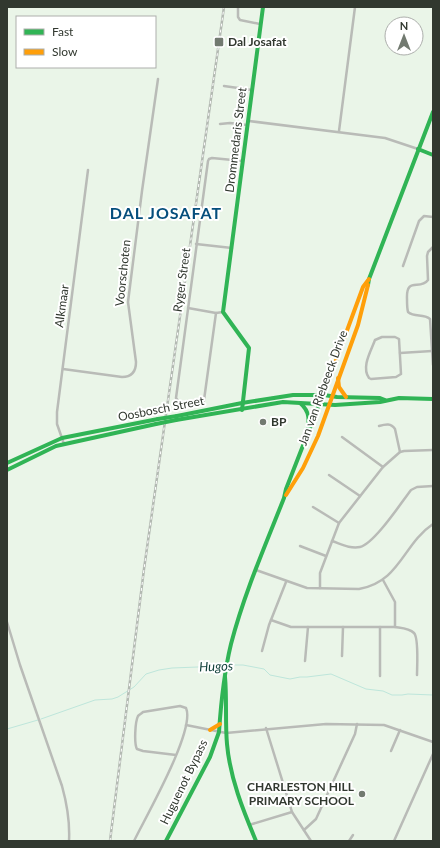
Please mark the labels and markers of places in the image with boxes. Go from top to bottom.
place label: Dal Josafat [228,34,287,49]
marker: Dal Josafat [213,36,225,48]
place label: BP [271,414,287,429]
marker: BP [258,417,268,427]
place label: CHARLESTON HILL PRIMARY SCHOOL [247,779,355,808]
marker: CHARLESTON HILL PRIMARY SCHOOL [357,789,367,799]

